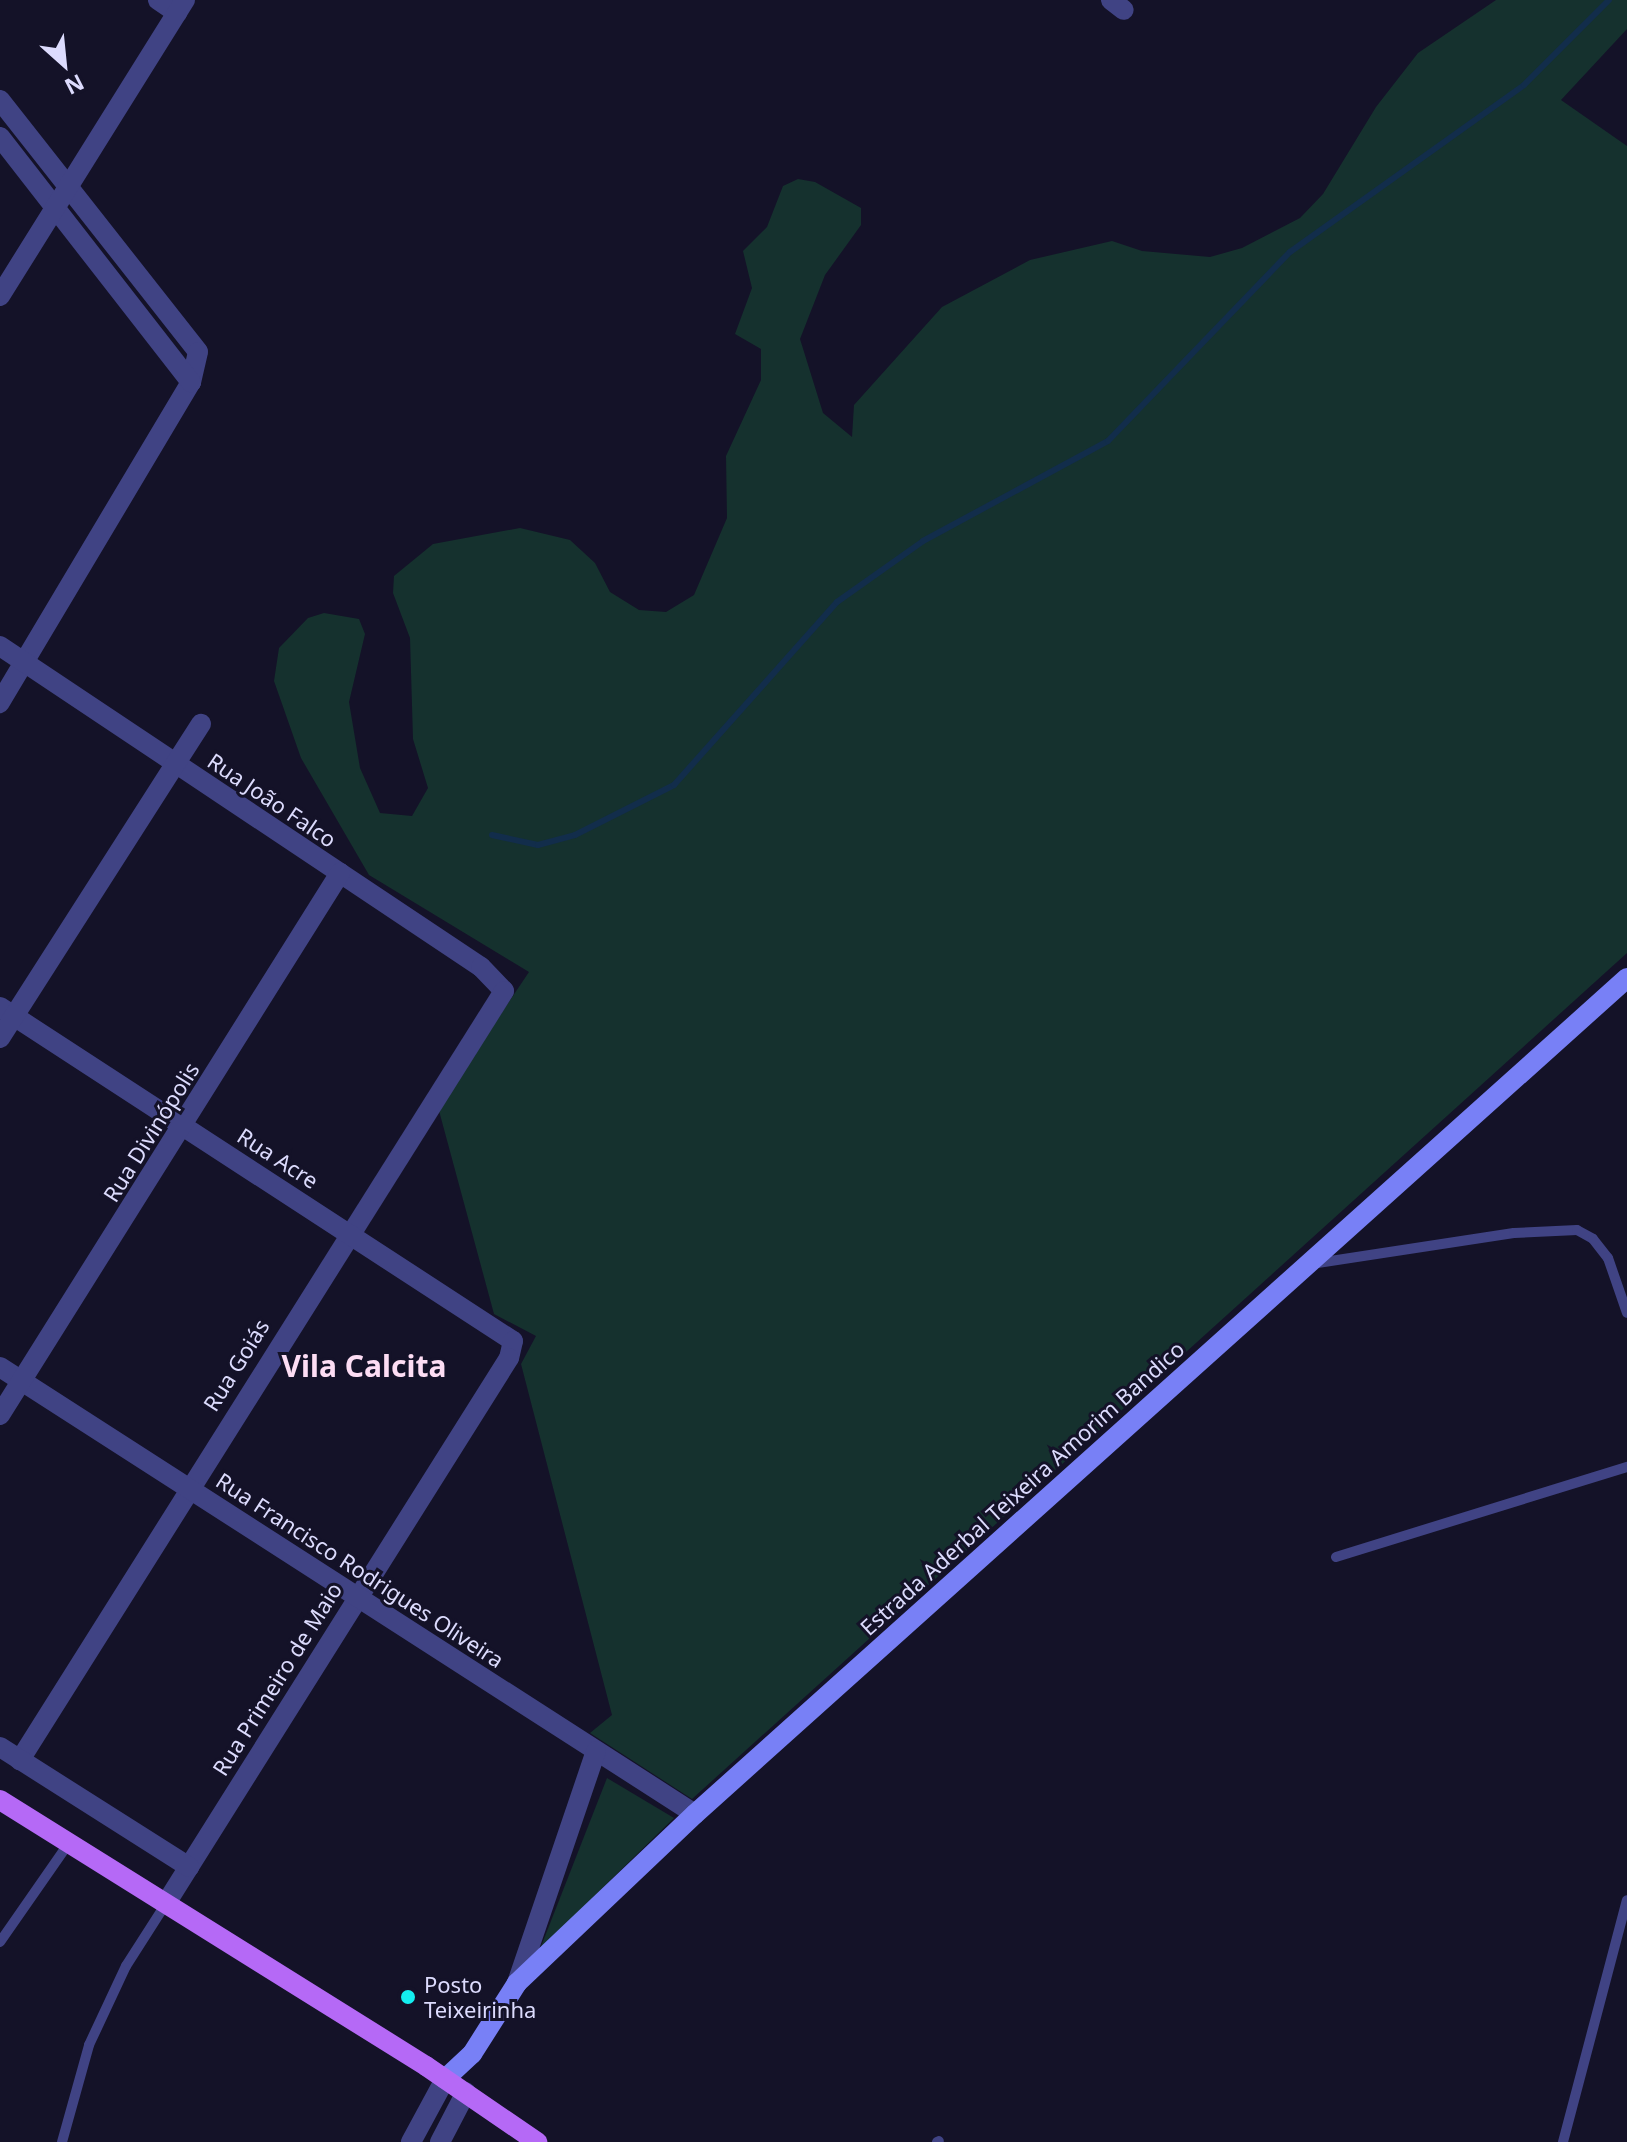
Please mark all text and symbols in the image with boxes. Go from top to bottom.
north arrow [24,24,104,104]
text: N [60,68,90,103]
street label: Rua João Falco [203,747,341,853]
street label: Rua Divinópolis [98,1057,204,1207]
street label: Rua Acre [233,1122,323,1194]
street label: Rua Goiás [197,1314,275,1416]
street label: Estrada Aderbal Teixeira Amorim Bandico [855,1335,1189,1641]
district label: Vila Calcita [282,1348,446,1384]
street label: Rua Francisco Rodrigues Oliveira [211,1467,509,1673]
street label: Rua Primeiro de Maio [207,1578,347,1780]
place label: Posto Teixeirinha [424,1971,536,2022]
marker: Posto Teixeirinha [399,1988,417,2006]

